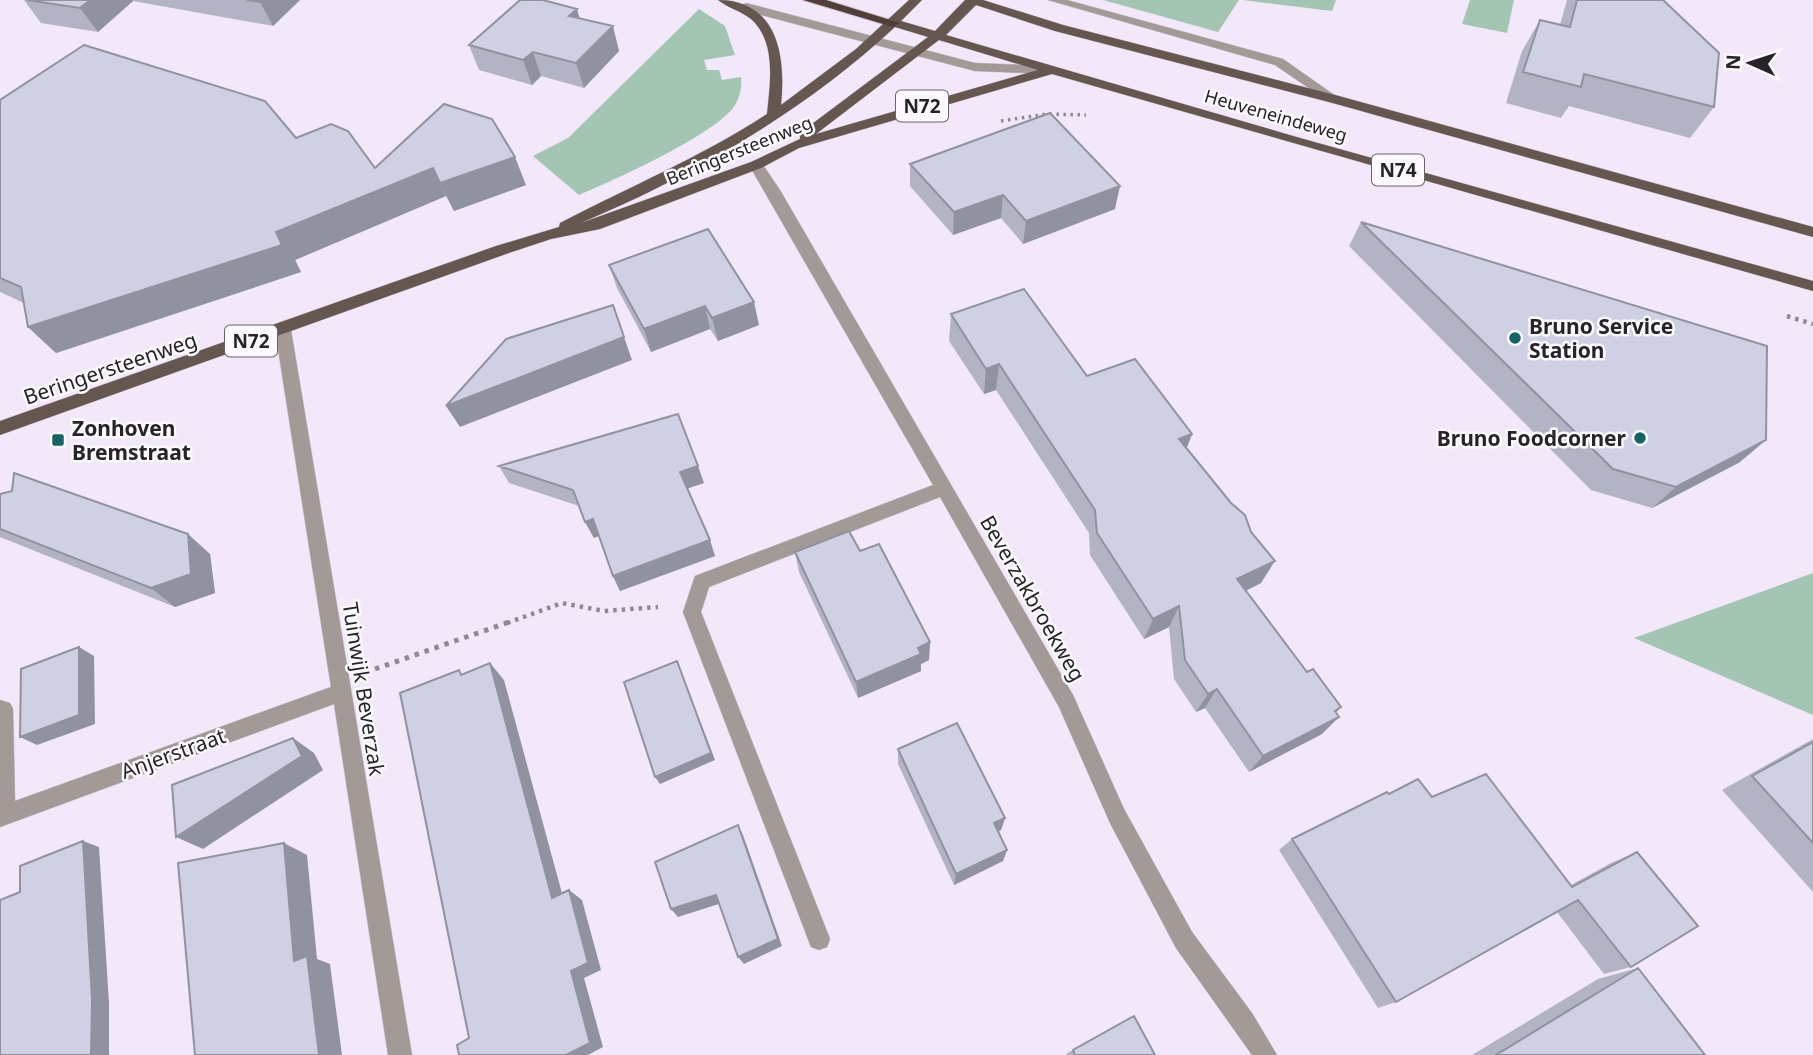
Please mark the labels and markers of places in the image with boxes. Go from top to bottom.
place label: Bruno Service Station [1529,312,1673,364]
marker: Bruno Service Station [1507,330,1523,346]
place label: Zonhoven Bremstraat [72,414,191,466]
place label: Bruno Foodcorner [1437,424,1627,452]
marker: Bruno Foodcorner [1632,430,1648,446]
marker: Zonhoven Bremstraat [50,432,66,448]

